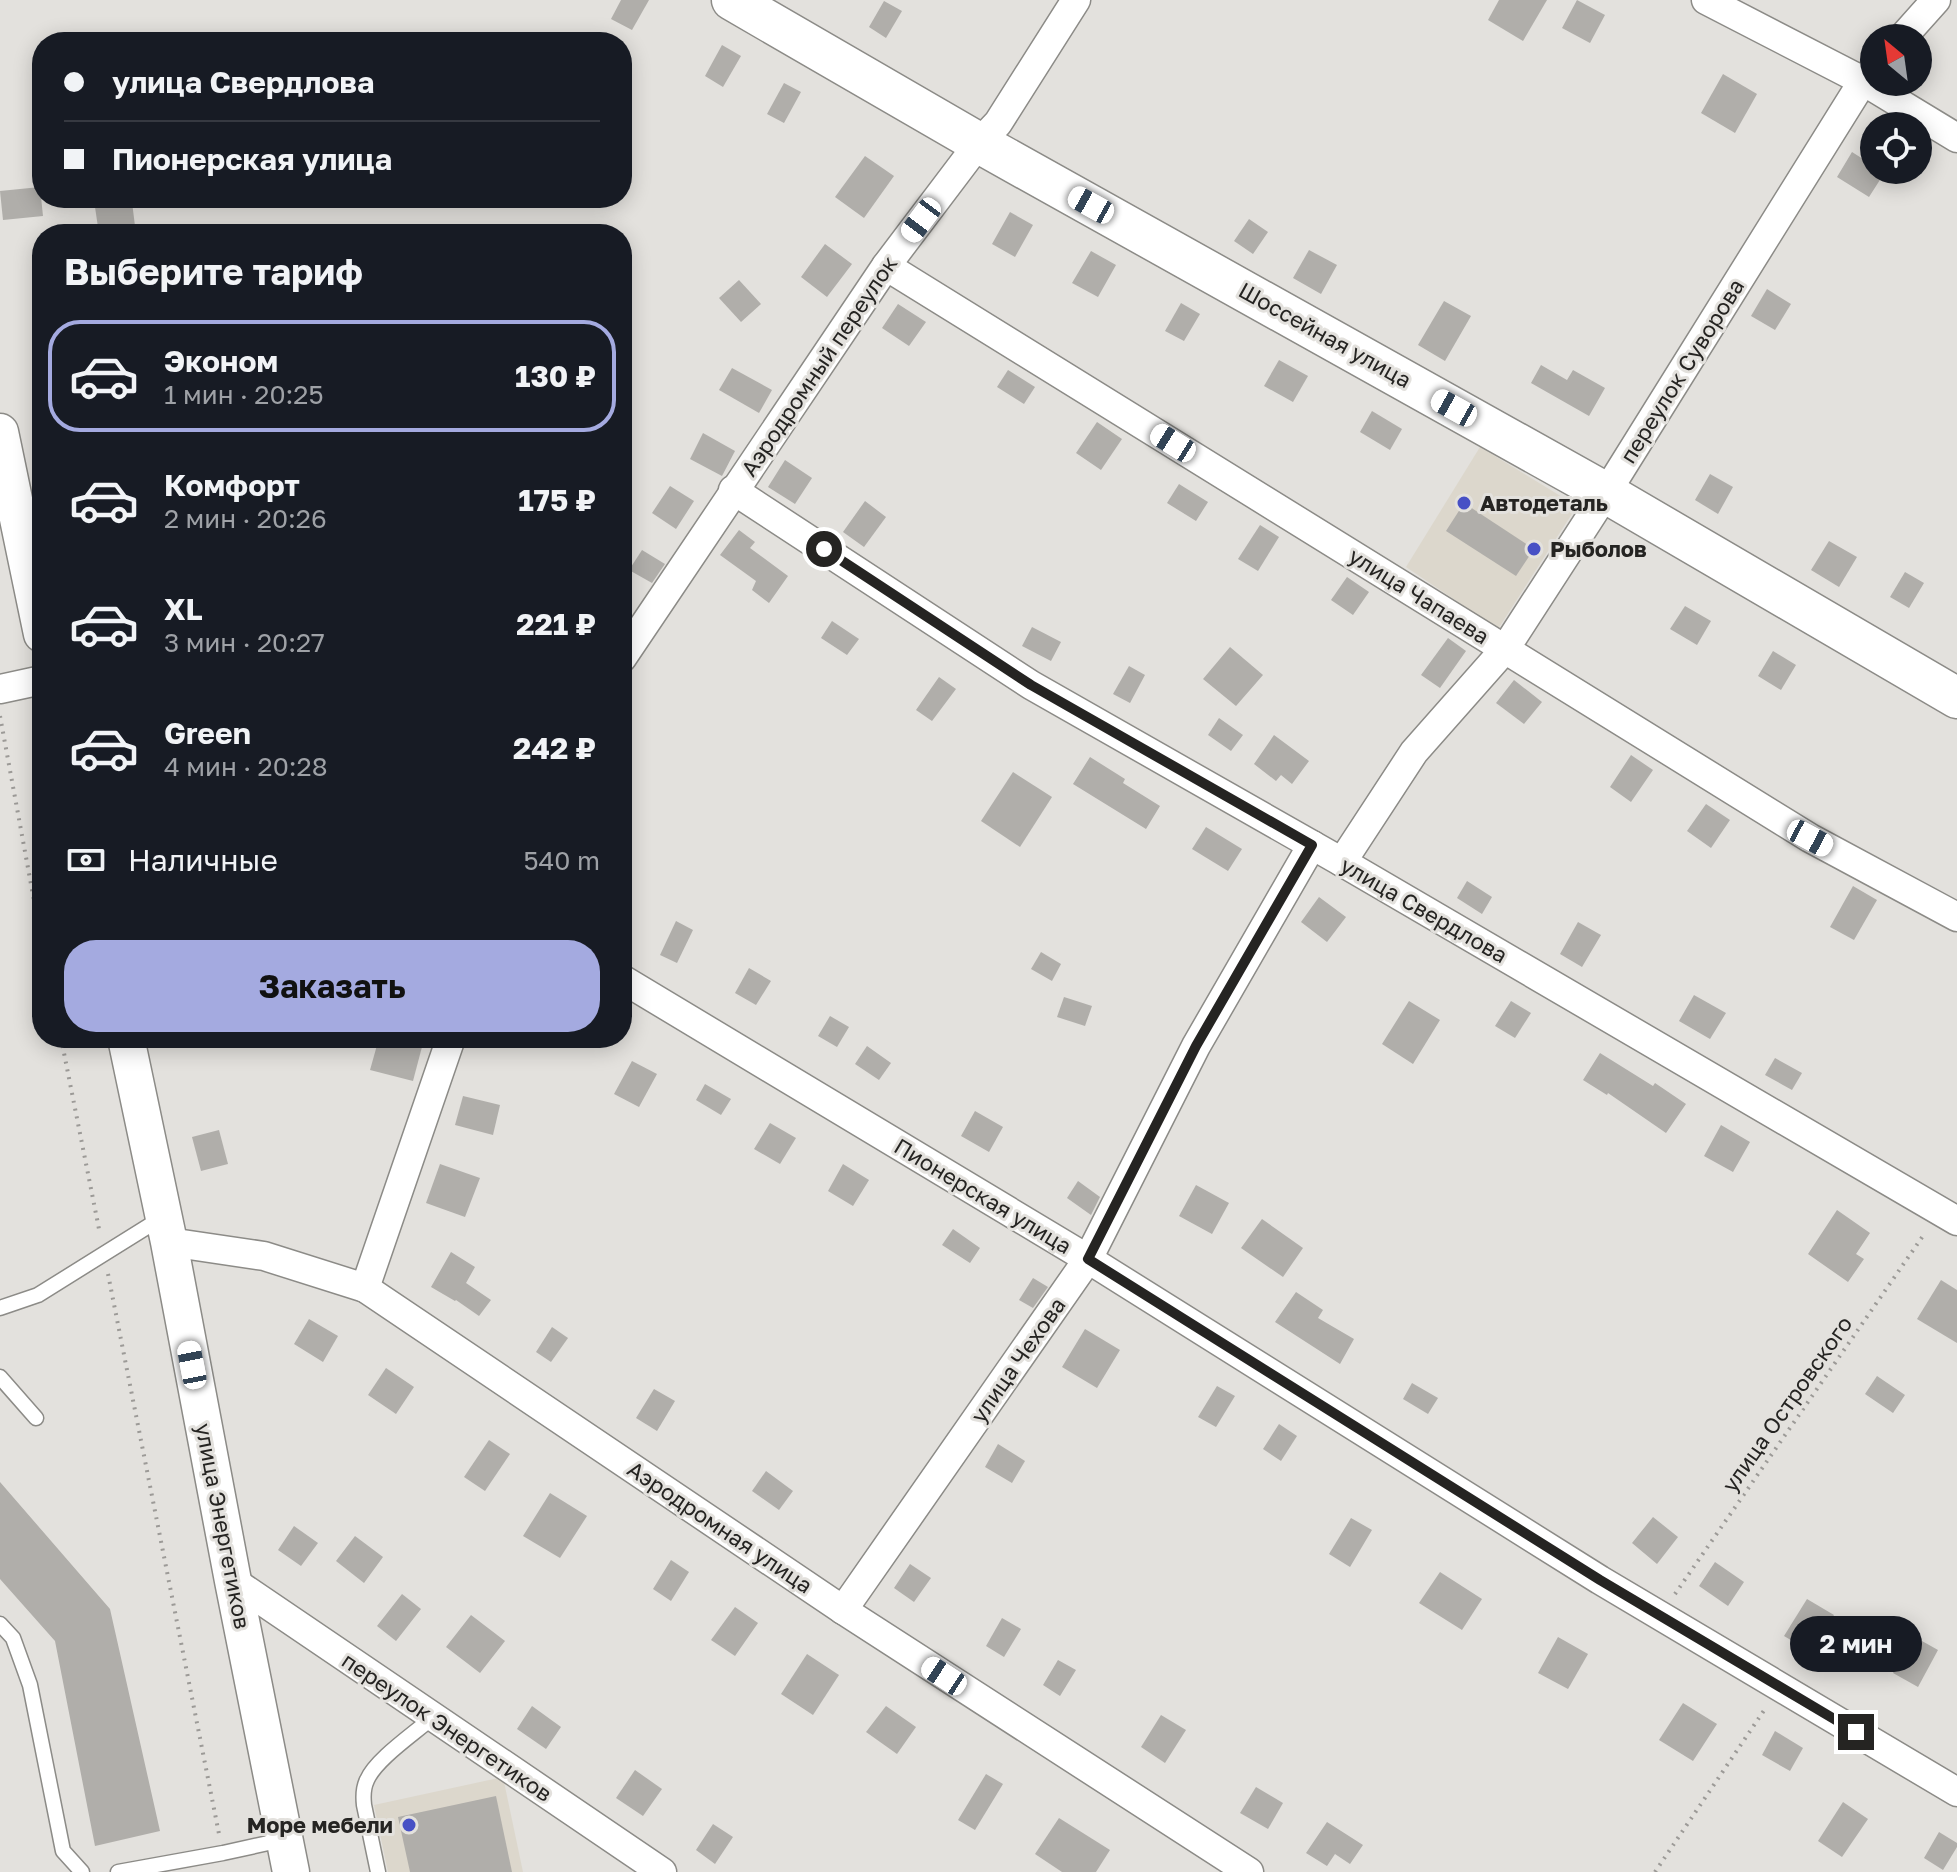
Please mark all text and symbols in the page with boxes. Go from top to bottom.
north arrow [1860,24,1932,96]
map controls [1860,24,1932,184]
text: улица Свердлова [112,64,374,100]
button: locate [1860,112,1932,184]
text: Пионерская улица [112,141,392,177]
car [1064,183,1118,227]
car [897,194,945,246]
text: Выберите тариф [64,250,363,293]
street label: Аэродромный переулок [735,250,903,481]
street label: переулок Суворова [1614,274,1749,468]
street label: Шоссейная улица [1234,276,1416,393]
icon: car [68,340,140,412]
text: Эконом [164,343,278,379]
text: 130 ₽ [515,358,596,394]
text: 1 мин · 20:25 [164,379,324,410]
car [1427,386,1481,430]
car [1146,420,1200,466]
icon: car [68,464,140,536]
text: Комфорт [164,467,300,503]
text: 175 ₽ [518,482,596,518]
place label: Автодеталь [1480,489,1608,516]
marker: Автодеталь [1455,494,1473,512]
text: 2 мин · 20:26 [164,503,327,534]
route start [806,531,842,567]
place label: Рыболов [1550,535,1647,562]
marker: Рыболов [1525,540,1543,558]
street label: улица Чапаева [1344,542,1494,650]
icon: car [68,588,140,660]
text: XL [164,591,203,627]
text: 221 ₽ [516,606,596,642]
text: 3 мин · 20:27 [164,627,325,658]
icon: car [68,712,140,784]
text: Green [164,715,251,751]
text: 242 ₽ [513,730,596,766]
text: 4 мин · 20:28 [164,751,328,782]
car [1783,816,1837,860]
icon: cash [64,838,108,882]
text: Наличные [128,842,278,878]
text: 540 m [523,845,600,876]
street label: улица Свердлова [1336,851,1512,968]
button: Заказать [64,940,600,1032]
street label: Пионерская улица [890,1132,1077,1259]
street label: улица Чехова [964,1292,1071,1428]
street label: улица Островского [1716,1311,1857,1497]
car [176,1339,208,1391]
street label: улица Энергетиков [190,1421,257,1631]
street label: Аэродромная улица [623,1455,818,1599]
callout: 2 мин [1790,1616,1922,1672]
text: 2 мин [1820,1628,1892,1659]
street label: переулок Энергетиков [337,1646,557,1807]
car [917,1653,971,1699]
route end [1838,1714,1874,1750]
place label: Море мебели [247,1811,393,1838]
marker: Море мебели [400,1816,418,1834]

